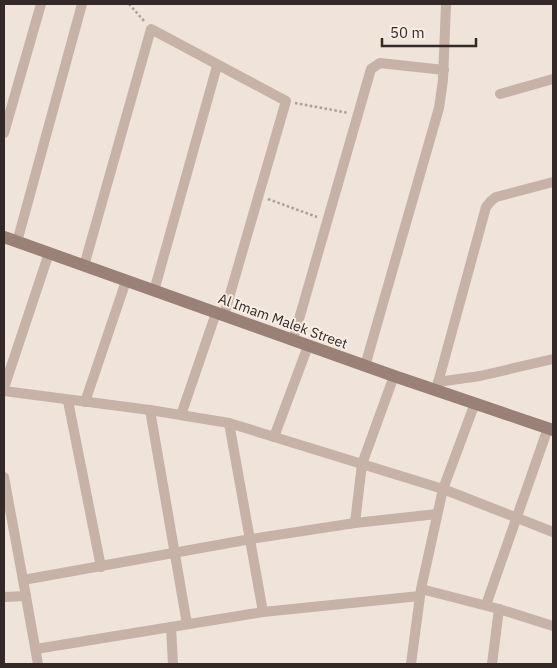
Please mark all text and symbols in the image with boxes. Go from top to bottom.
scale bar [382,15,476,47]
text: 50 m [390,23,425,42]
street label: Al Imam Malek Street [216,289,350,353]

